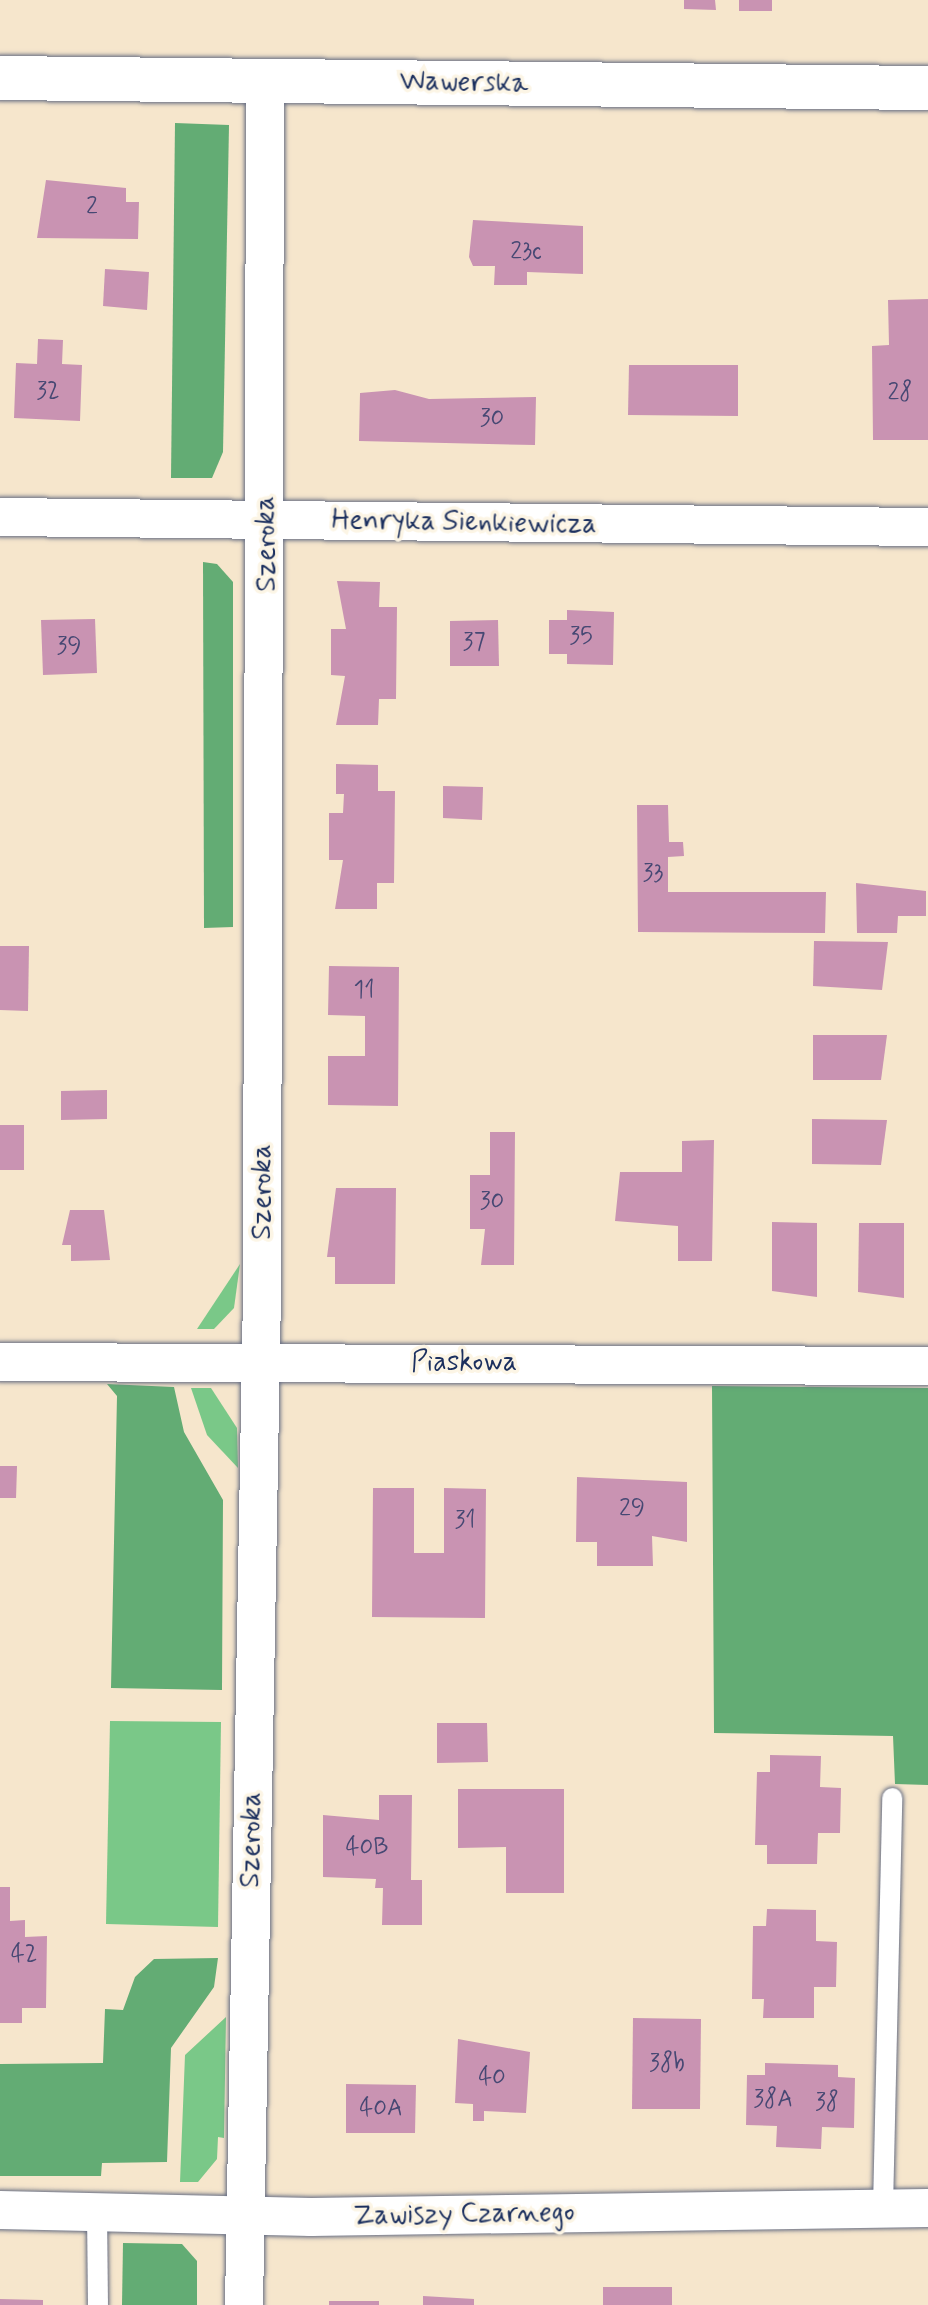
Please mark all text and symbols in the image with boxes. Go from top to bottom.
street label: Wawerska [399,65,529,101]
house number: 2 [86,193,98,221]
house number: 23c [510,238,542,266]
house number: 32 [36,378,60,406]
house number: 28 [888,379,912,407]
house number: 30 [480,405,504,433]
street label: Szeroka [249,496,285,592]
street label: Henryka Sienkiewicza [331,504,597,542]
house number: 35 [569,623,593,651]
house number: 37 [463,629,485,657]
house number: 39 [56,633,82,661]
house number: 33 [643,860,663,888]
house number: 11 [353,977,375,1005]
street label: Szeroka [246,1144,280,1240]
house number: 30 [480,1188,504,1216]
street label: Piaskowa [411,1346,517,1380]
house number: 29 [619,1495,645,1523]
house number: 31 [454,1507,476,1535]
street label: Szeroka [234,1792,270,1888]
house number: 40B [346,1834,388,1862]
house number: 42 [11,1941,37,1969]
house number: 38b [649,2050,685,2078]
house number: 40 [478,2064,506,2092]
house number: 38A [753,2086,793,2114]
house number: 38 [815,2089,839,2117]
house number: 40A [359,2095,403,2123]
street label: Zawiszy Czarnego [354,2196,574,2234]

